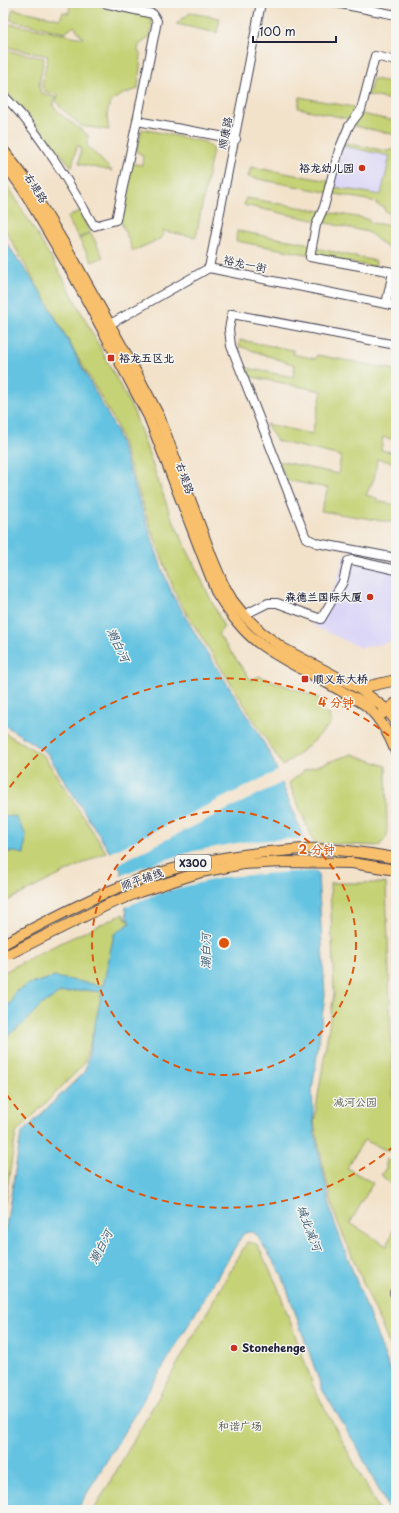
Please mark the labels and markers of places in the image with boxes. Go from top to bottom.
place label: 裕龙幼儿园 [299,159,354,176]
marker: 裕龙幼儿园 [357,163,367,173]
place label: 裕龙五区北 [119,349,174,366]
marker: 裕龙五区北 [106,353,116,363]
place label: 森德兰国际大厦 [285,588,362,605]
marker: 森德兰国际大厦 [365,592,375,602]
place label: 顺义东大桥 [313,670,368,687]
marker: 顺义东大桥 [300,674,310,684]
centre of rings [217,936,231,950]
place label: Stonehenge [242,1339,306,1356]
marker: Stonehenge [229,1343,239,1353]

